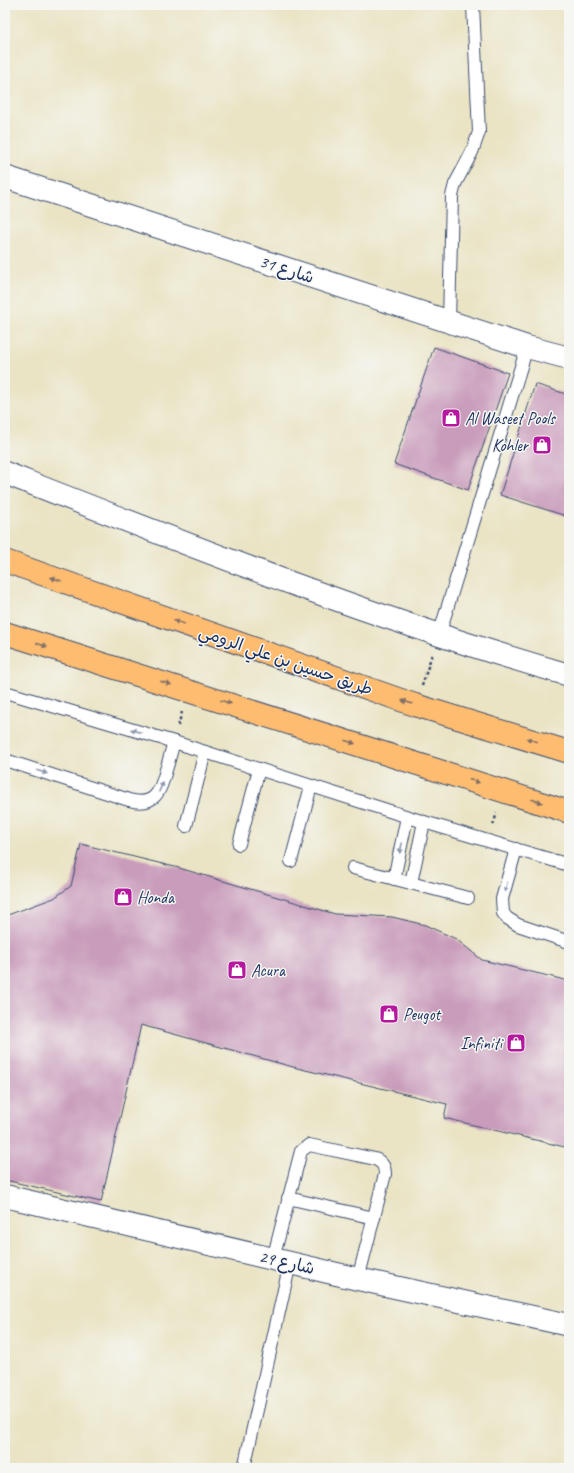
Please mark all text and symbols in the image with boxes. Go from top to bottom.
street label: شارع 31 [257,251,317,289]
shop icon: Al Waseet Pools [440,407,462,429]
place label: Al Waseet Pools [465,408,556,429]
shop icon: Kohler [531,434,553,456]
place label: Kohler [492,435,530,456]
one-way arrow [50,575,62,581]
one-way arrow [173,619,185,625]
street label: طريق حسين بن علي الرومي [195,621,375,704]
one-way arrow [37,642,49,648]
one-way arrow [161,681,173,687]
one-way arrow [220,699,232,705]
one-way arrow [401,699,413,705]
one-way arrow [130,728,142,734]
one-way arrow [525,737,537,743]
one-way arrow [344,739,356,745]
one-way arrow [36,769,48,775]
one-way arrow [468,778,480,784]
one-way arrow [157,781,164,793]
one-way arrow [531,799,543,805]
one-way arrow [397,842,403,854]
one-way arrow [502,880,508,893]
shop icon: Honda [112,886,134,908]
place label: Honda [137,887,175,908]
shop icon: Acura [226,959,248,981]
place label: Acura [251,960,286,981]
shop icon: Peugot [378,1003,400,1025]
place label: Peugot [403,1004,442,1025]
shop icon: Infiniti [505,1032,527,1054]
place label: Infiniti [460,1033,504,1054]
street label: شارع 29 [257,1246,317,1280]

